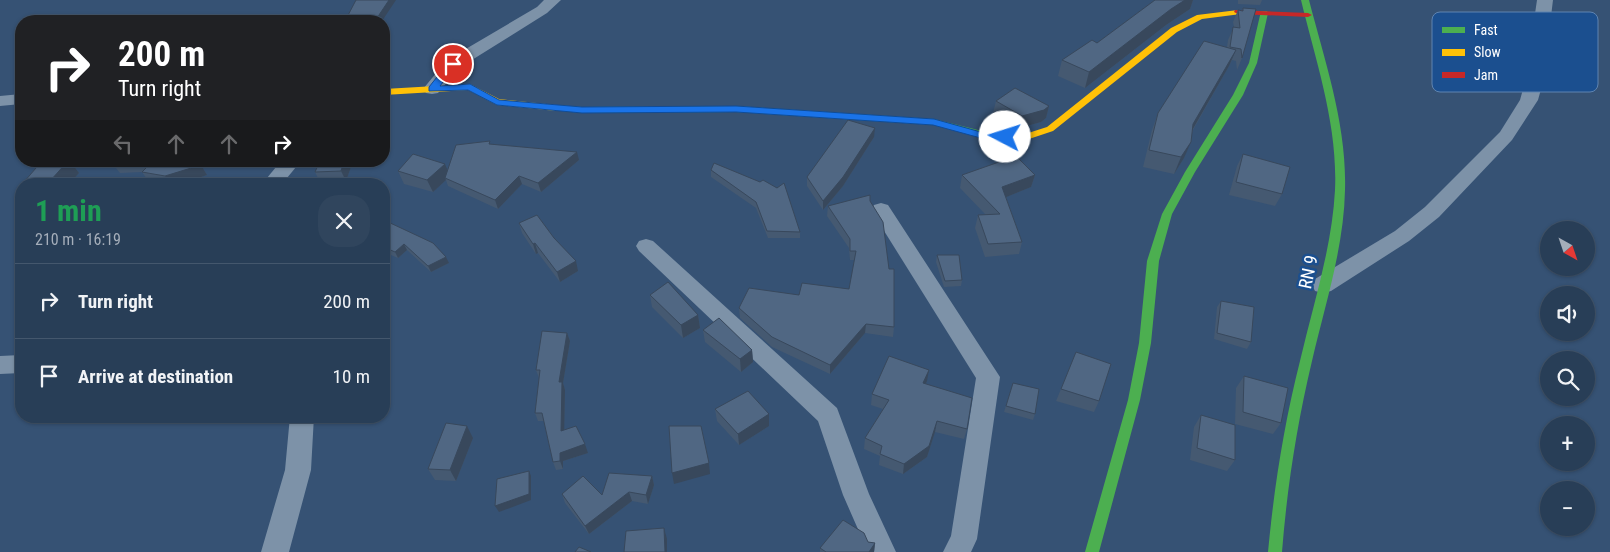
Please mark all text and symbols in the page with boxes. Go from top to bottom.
legend [1432,12,1598,92]
text: Fast [1474,22,1498,38]
text: 200 m [118,34,205,75]
icon: right [35,35,100,100]
pin [432,43,474,85]
text: Slow [1474,44,1501,60]
icon: arrive [439,50,467,78]
text: Jam [1474,67,1498,83]
text: Turn right [118,76,201,101]
position arrow [978,110,1030,162]
icon: left [109,130,137,158]
icon: ahead [162,130,190,158]
icon: ahead [215,130,243,158]
icon: right [268,130,296,158]
text: 1 min [35,193,102,228]
button: close [318,195,370,247]
north arrow [1540,221,1595,276]
map controls [1540,221,1595,536]
text: 210 m · 16:19 [35,230,121,249]
street label: RN 9 [1294,253,1322,291]
button: sound [1540,286,1595,341]
icon: right [35,287,63,315]
text: Turn right [78,290,153,313]
text: 200 m [323,290,370,313]
button: search [1540,351,1595,406]
icon: arrive [35,362,63,390]
text: Arrive at destination [78,365,233,388]
text: 10 m [333,365,370,388]
button: + [1540,416,1595,471]
button: − [1540,481,1595,536]

